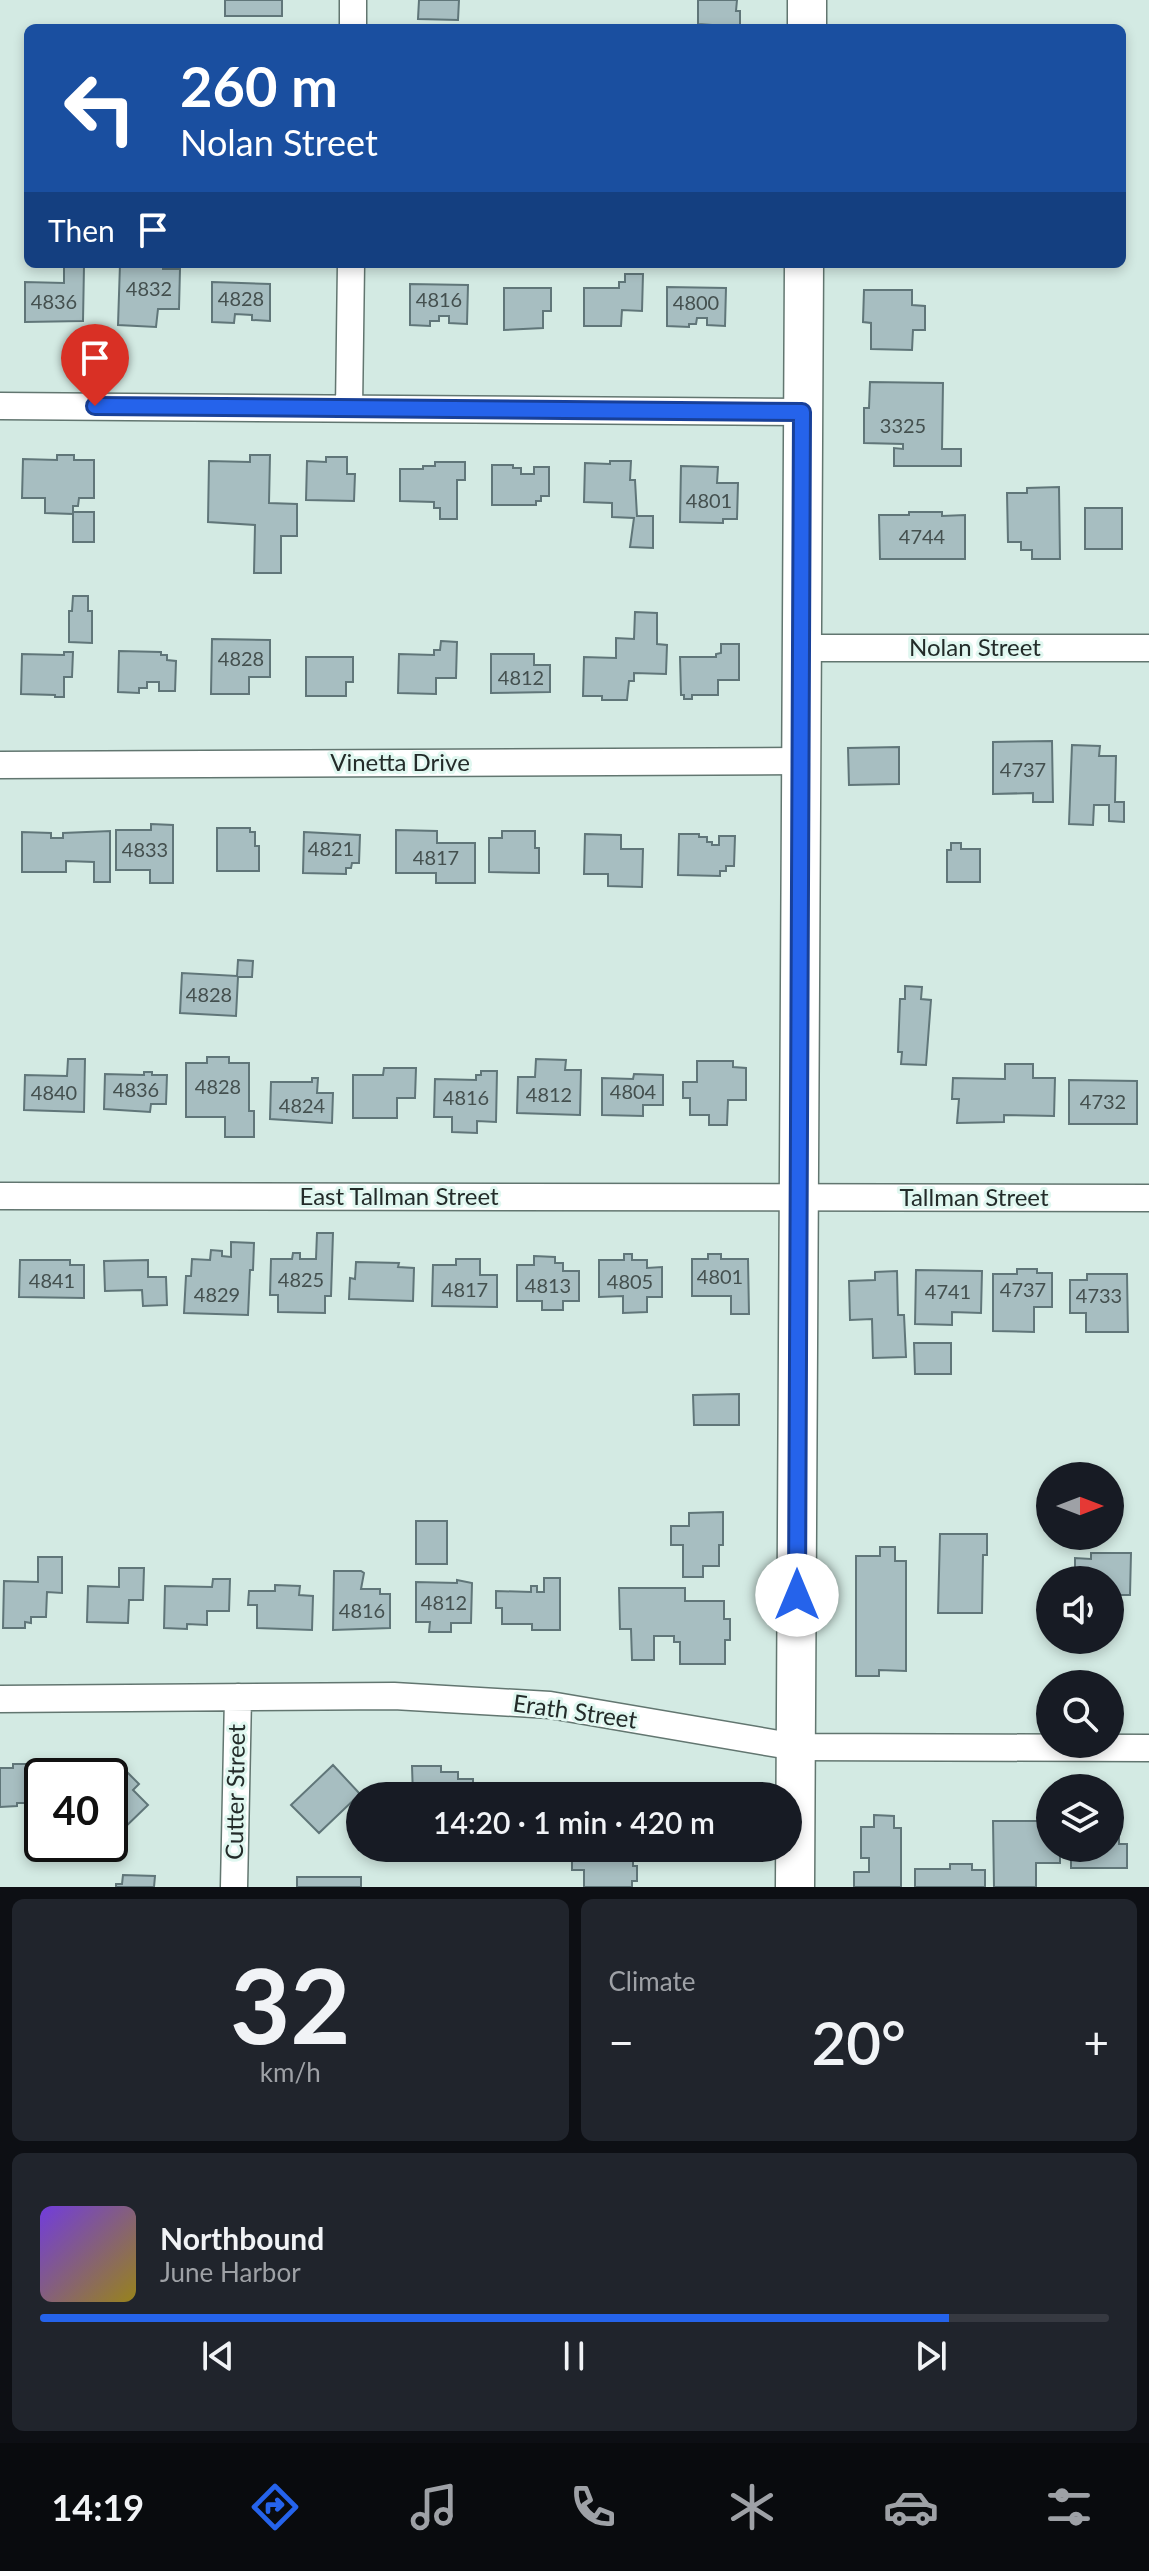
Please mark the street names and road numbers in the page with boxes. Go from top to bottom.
street label: Nolan Street [909,632,1041,661]
street label: Vinetta Drive [330,747,470,776]
street label: East Tallman Street [299,1181,499,1210]
street label: Tallman Street [899,1182,1049,1211]
street label: Erath Street [511,1687,640,1734]
street label: Cutter Street [219,1723,250,1860]

